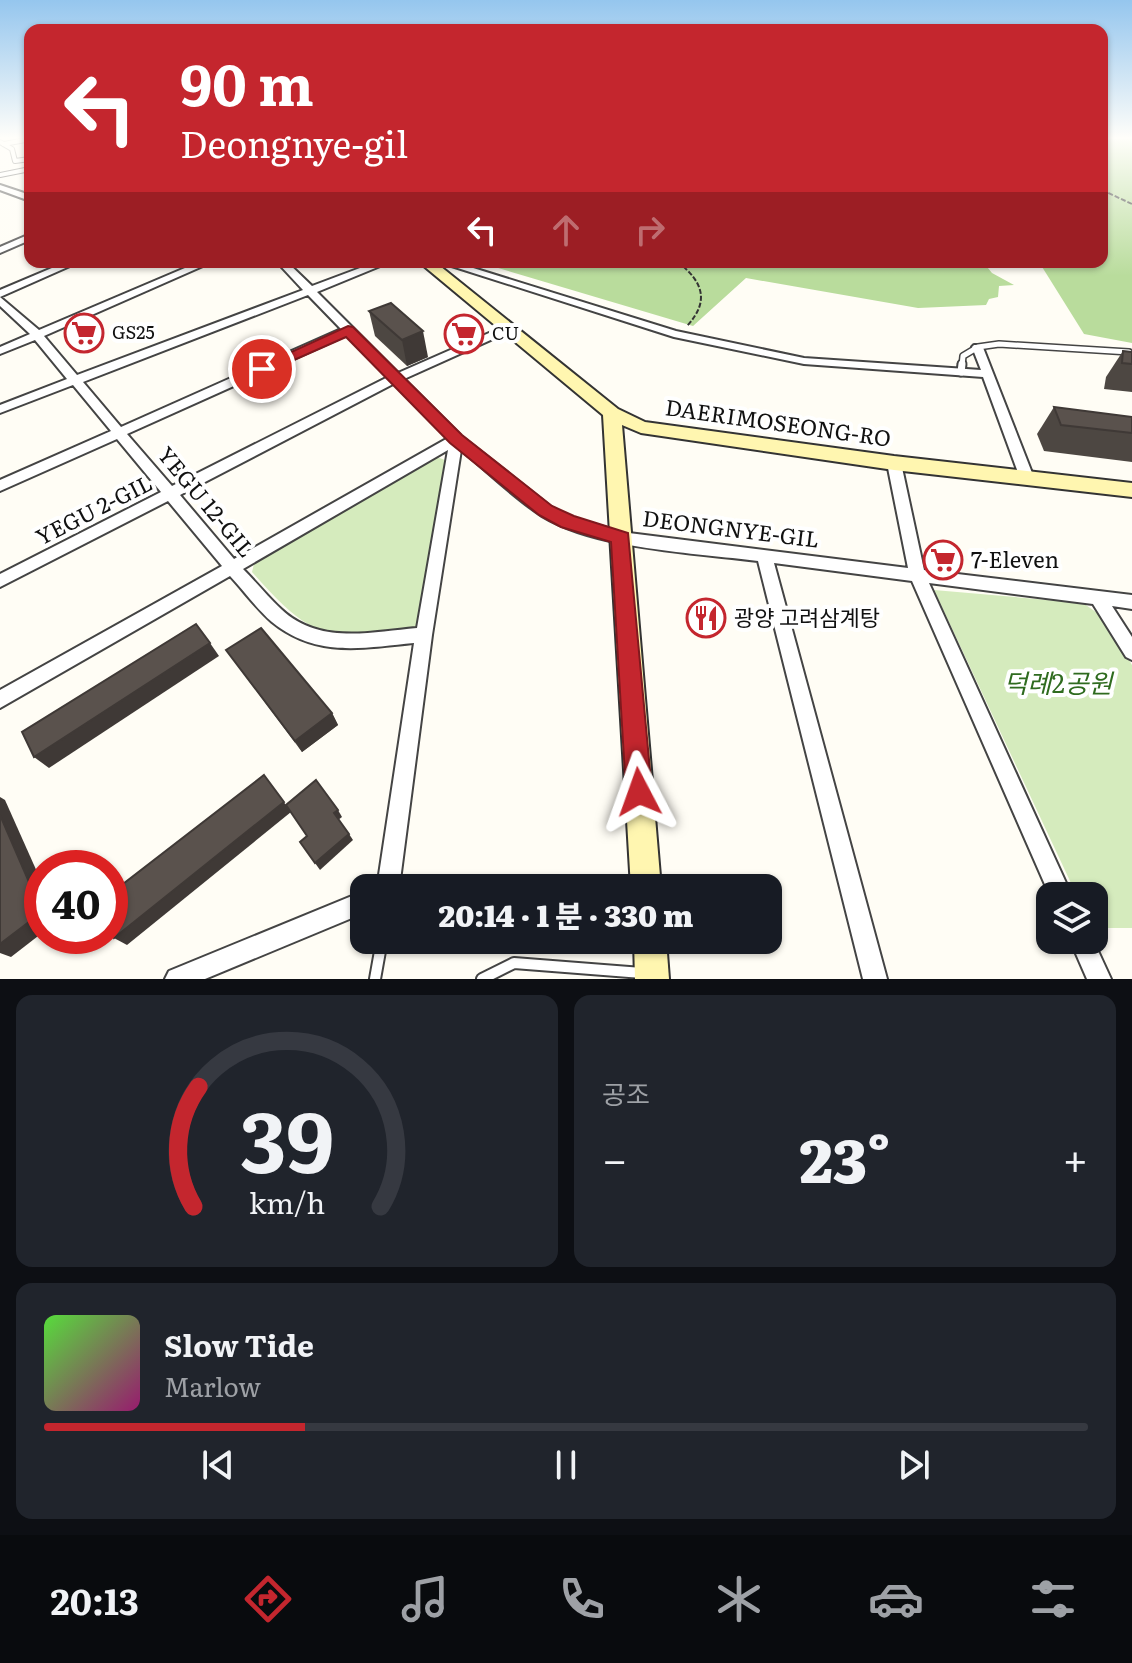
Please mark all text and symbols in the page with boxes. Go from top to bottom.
text: 90 m [180,40,314,123]
icon: left [48,56,152,160]
text: Deongnye-gil [180,116,408,169]
icon: left [460,208,504,252]
icon: ahead [544,208,588,252]
icon: right [628,208,672,252]
supermarket icon: GS25 [63,312,105,354]
supermarket icon: CU [443,313,485,355]
place label: GS25 [112,318,155,345]
place label: CU [492,319,519,346]
pin [228,335,296,403]
icon: arrive [240,347,284,391]
street label: DAERIMOSEONG-RO [663,389,893,454]
street label: YEGU 12-GIL [151,438,263,564]
street label: YEGU 2-GIL [29,465,157,552]
street label: DEONGNYE-GIL [641,500,821,555]
supermarket icon: 7-Eleven [922,539,964,581]
place label: 7-Eleven [971,542,1059,575]
restaurant icon: 광양 고려삼계탕 [685,597,727,639]
place label: 광양 고려삼계탕 [734,600,880,633]
park label: 덕례2공원 [1003,662,1115,701]
position arrow [597,750,681,834]
speed limit sign: 40 [24,850,128,954]
map controls [1036,882,1108,954]
button: layers [1036,882,1108,954]
text: 20:14 · 1 분 · 330 m [439,892,693,936]
text: 공조 [602,1073,650,1112]
text: 39 [240,1075,334,1199]
text: 23° [799,1112,891,1201]
text: − [602,1124,628,1190]
text: + [1062,1124,1088,1190]
text: km/h [249,1180,325,1223]
text: Slow Tide [164,1322,314,1366]
text: Marlow [164,1366,261,1405]
icon: previous [196,1443,240,1487]
icon: pause [544,1443,588,1487]
icon: next [892,1443,936,1487]
icon: directions [240,1571,296,1627]
icon: music [397,1571,453,1627]
icon: phone [554,1571,610,1627]
icon: climate [711,1571,767,1627]
icon: car [868,1571,924,1627]
icon: filters [1025,1571,1081,1627]
text: 20:13 [51,1573,139,1626]

